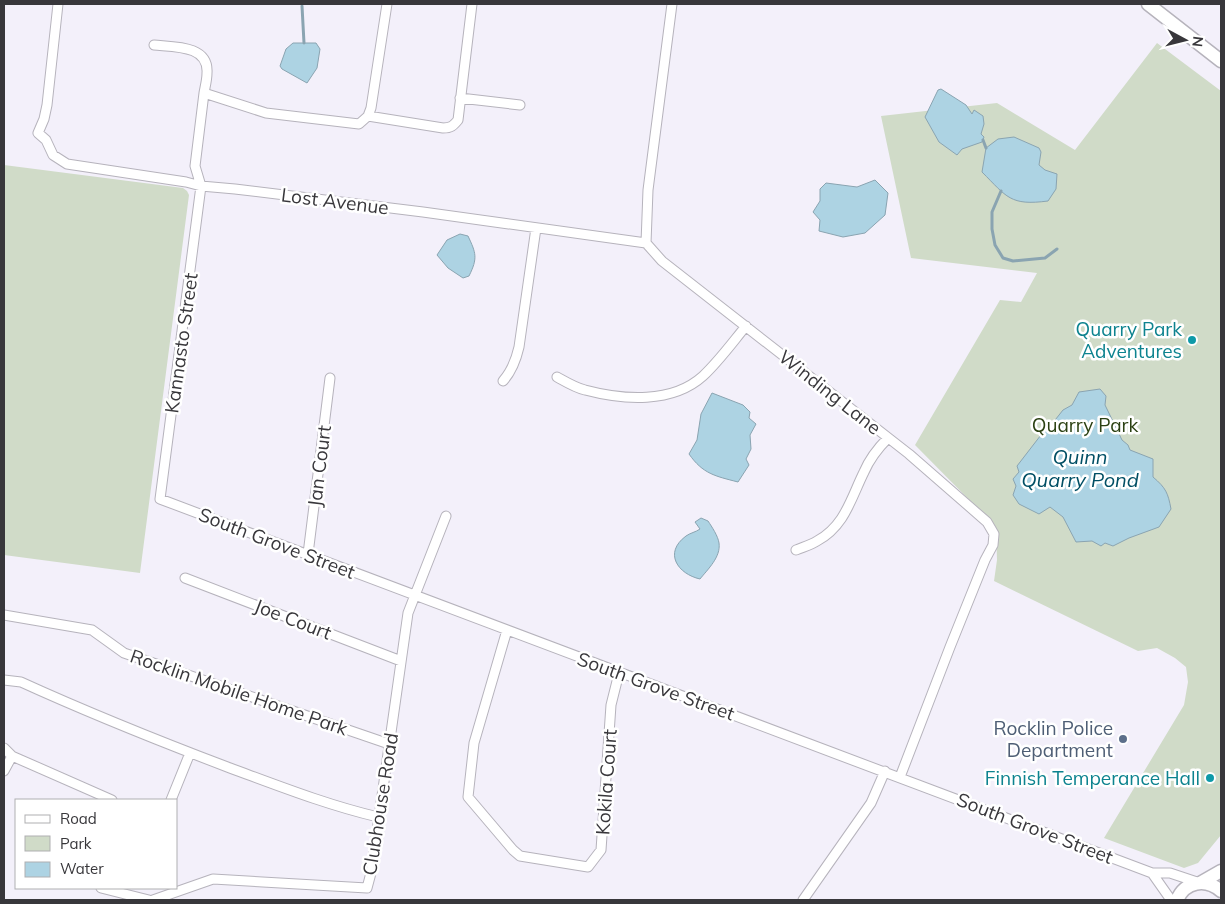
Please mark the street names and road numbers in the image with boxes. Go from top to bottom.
street label: Lost Avenue [280,182,390,220]
street label: Kannasto Street [159,271,203,415]
street label: Winding Lane [774,345,886,439]
street label: Jan Court [302,424,336,508]
street label: South Grove Street [195,502,359,584]
street label: Joe Court [251,593,335,645]
street label: Rocklin Mobile Home Park [127,643,351,741]
street label: South Grove Street [574,646,738,726]
street label: Kokila Court [590,728,622,836]
street label: Clubhouse Road [357,731,403,877]
street label: South Grove Street [953,787,1117,869]

